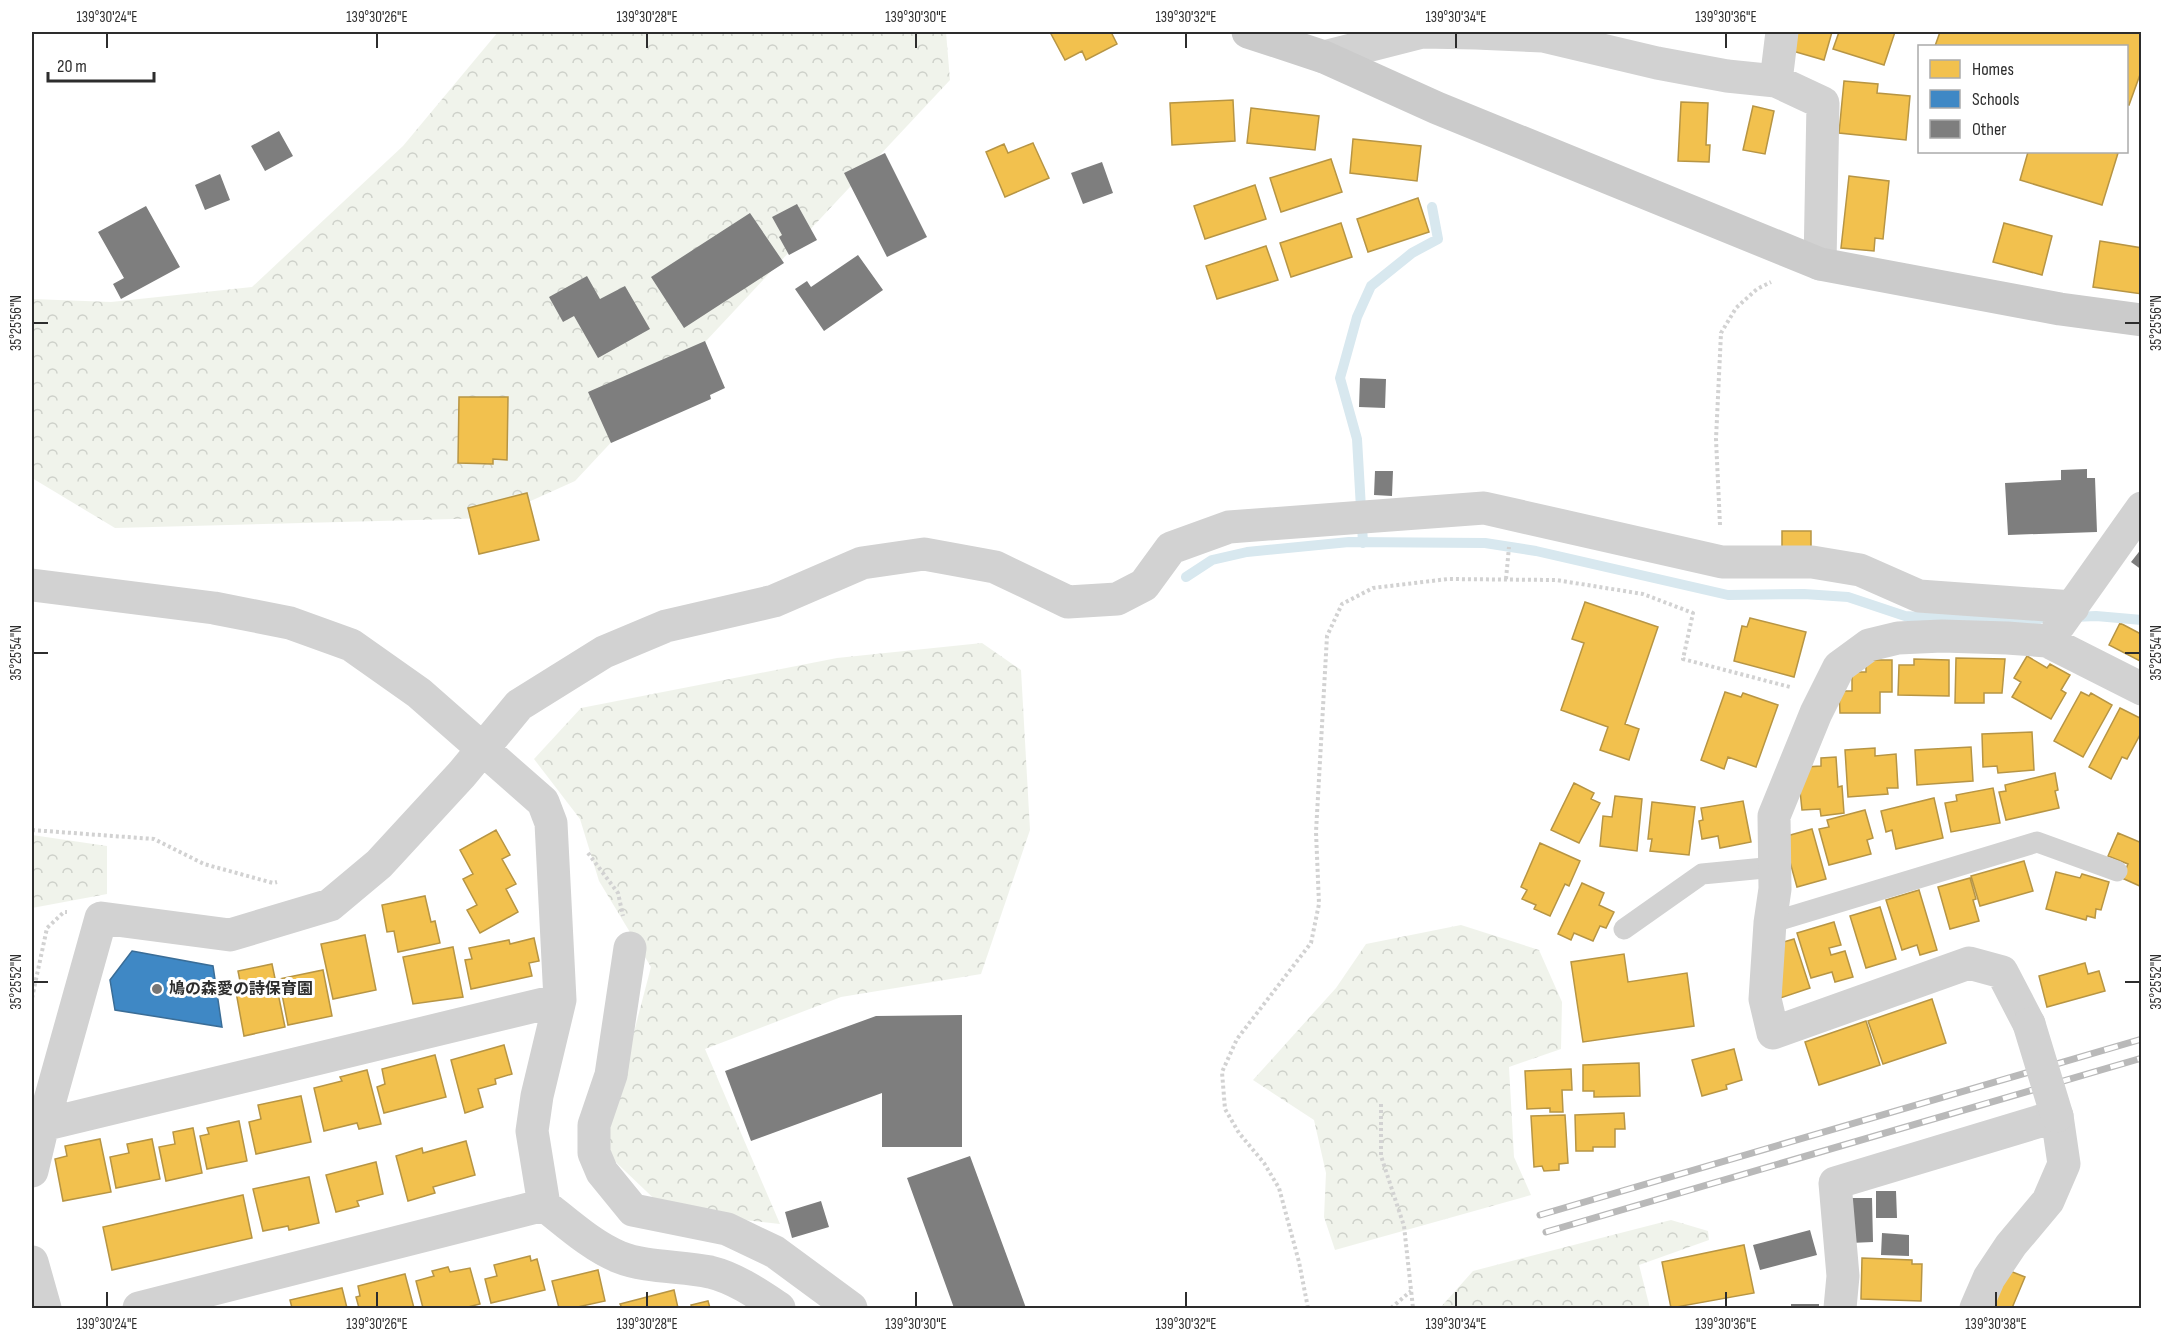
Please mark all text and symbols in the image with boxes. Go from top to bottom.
text: 139°30'24"E [77,8,137,27]
text: 139°30'26"E [346,8,408,27]
text: 139°30'28"E [616,8,678,27]
text: 139°30'30"E [885,8,947,27]
text: 139°30'32"E [1155,8,1217,27]
text: 139°30'34"E [1425,8,1487,27]
text: 139°30'36"E [1695,8,1757,27]
scale bar [48,45,154,83]
legend [1918,45,2128,153]
text: 20 m [57,56,87,77]
text: Homes [1972,59,2014,80]
text: Schools [1972,89,2019,110]
text: Other [1972,119,2006,140]
text: 35°25'56"N [7,295,26,351]
text: 35°25'56"N [2147,295,2166,351]
text: 35°25'54"N [7,625,26,681]
text: 35°25'54"N [2147,625,2166,681]
text: 35°25'52"N [7,954,26,1010]
text: 35°25'52"N [2147,954,2166,1010]
place label: 鳩の森愛の詩保育園 [169,980,313,999]
marker: 鳩の森愛の詩保育園 [150,982,164,996]
text: 139°30'24"E [77,1315,137,1334]
text: 139°30'26"E [346,1315,408,1334]
text: 139°30'28"E [616,1315,678,1334]
text: 139°30'30"E [885,1315,947,1334]
text: 139°30'32"E [1155,1315,1217,1334]
text: 139°30'34"E [1425,1315,1487,1334]
text: 139°30'36"E [1695,1315,1757,1334]
text: 139°30'38"E [1965,1315,2027,1334]

